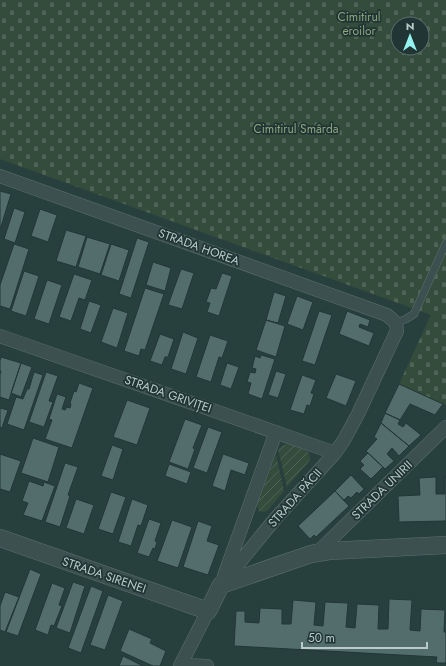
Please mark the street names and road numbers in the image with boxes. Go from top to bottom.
street label: STRADA HOREA [156,224,242,270]
street label: STRADA GRIVIȚEI [122,371,214,417]
street label: STRADA UNIRII [348,456,416,524]
street label: STRADA PĂCII [264,465,326,531]
street label: STRADA SIRENEI [60,552,148,598]

